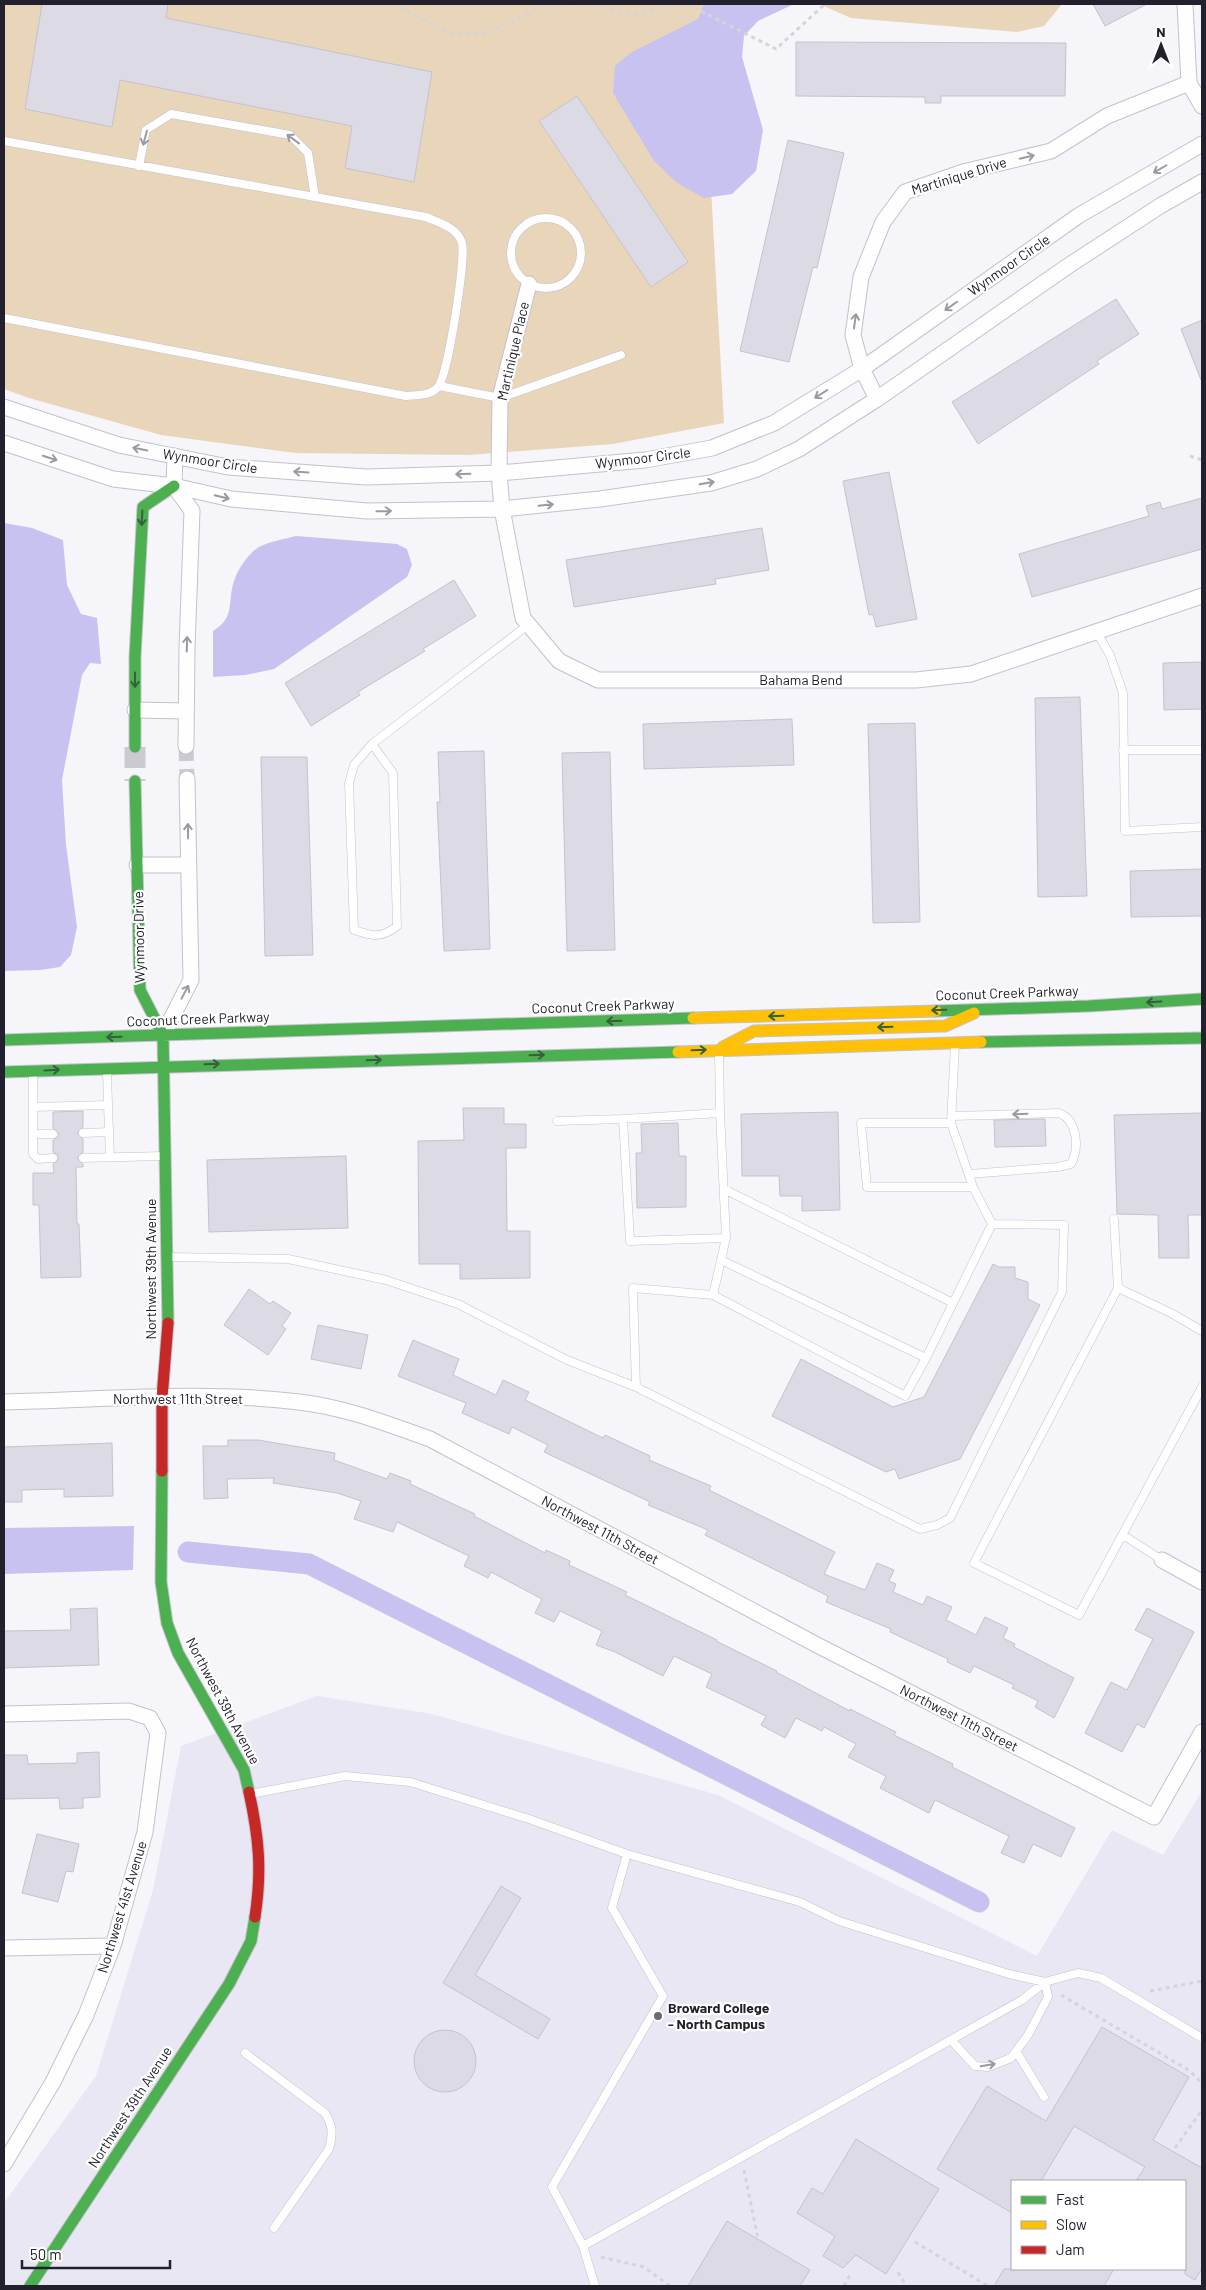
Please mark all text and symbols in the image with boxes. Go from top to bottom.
north arrow [1136,20,1186,70]
text: N [1156,23,1166,40]
one-way arrow [140,130,149,146]
one-way arrow [286,134,300,144]
one-way arrow [1018,152,1034,161]
street label: Martinique Drive [909,153,1009,198]
one-way arrow [1153,164,1168,174]
street label: Wynmoor Circle [965,230,1053,299]
street label: Martinique Place [493,300,532,402]
one-way arrow [944,301,958,311]
one-way arrow [851,314,861,330]
one-way arrow [814,390,828,400]
street label: Wynmoor Circle [594,443,692,472]
one-way arrow [132,444,148,453]
street label: Wynmoor Circle [161,445,259,476]
one-way arrow [42,454,57,463]
one-way arrow [293,467,309,477]
one-way arrow [455,469,471,478]
one-way arrow [699,478,715,488]
one-way arrow [213,493,229,502]
one-way arrow [538,500,554,509]
one-way arrow [375,506,391,516]
one-way arrow [138,509,147,525]
one-way arrow [182,637,192,653]
street label: Bahama Bend [759,671,843,688]
one-way arrow [130,672,140,688]
one-way arrow [183,823,193,839]
street label: Wynmoor Drive [129,891,148,983]
street label: Coconut Creek Parkway [935,981,1079,1003]
one-way arrow [180,984,190,999]
street label: Coconut Creek Parkway [531,994,675,1016]
one-way arrow [1146,998,1162,1007]
one-way arrow [931,1006,947,1015]
street label: Coconut Creek Parkway [126,1007,270,1029]
one-way arrow [769,1011,785,1020]
one-way arrow [606,1016,622,1025]
one-way arrow [878,1023,894,1032]
one-way arrow [106,1032,122,1041]
one-way arrow [691,1045,707,1055]
one-way arrow [528,1050,545,1060]
one-way arrow [366,1055,382,1064]
one-way arrow [204,1059,220,1069]
one-way arrow [44,1065,60,1075]
one-way arrow [1012,1109,1028,1119]
street label: Northwest 39th Avenue [142,1198,159,1340]
street label: Northwest 11th Street [113,1390,243,1407]
street label: Northwest 11th Street [539,1491,662,1568]
street label: Northwest 39th Avenue [183,1634,264,1767]
street label: Northwest 11th Street [897,1680,1021,1755]
street label: Northwest 41st Avenue [93,1839,150,1975]
place label: Broward College - North Campus [668,1999,770,2032]
marker: Broward College - North Campus [652,2010,664,2022]
street label: Northwest 39th Avenue [84,2043,175,2171]
one-way arrow [980,2060,996,2070]
legend [1011,2180,1186,2270]
text: Fast [1056,2190,1084,2208]
text: Slow [1056,2215,1087,2233]
scale bar [22,2238,170,2270]
text: Jam [1056,2240,1085,2258]
text: 50 m [30,2245,62,2263]

